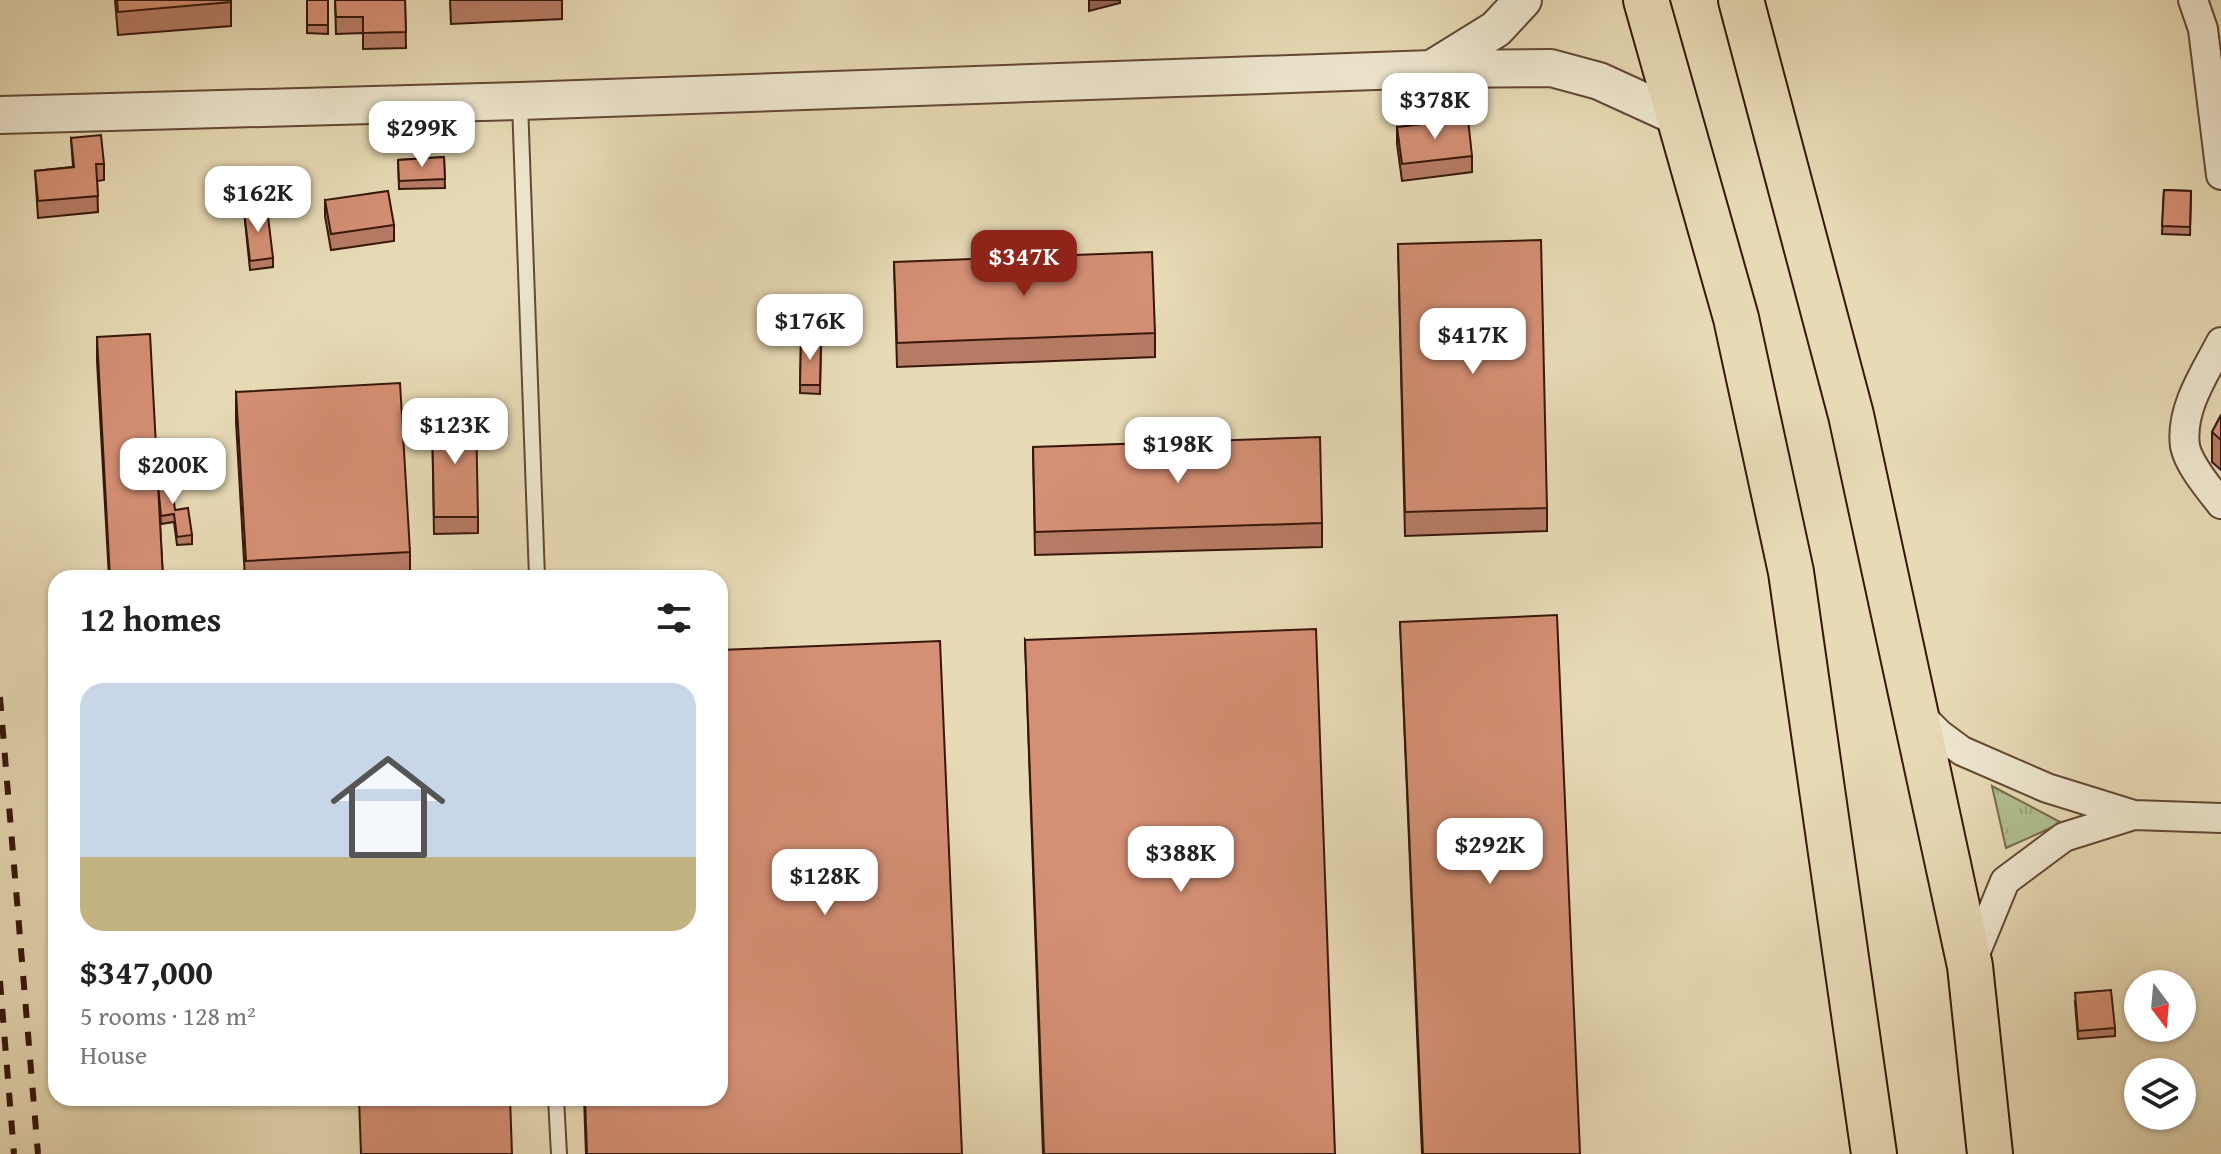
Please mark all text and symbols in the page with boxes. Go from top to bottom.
pin: $378K [1379,73,1491,141]
text: $378K [1400,79,1470,118]
pin: $299K [366,101,478,169]
text: $299K [387,107,457,146]
pin: $162K [202,166,314,234]
text: $162K [223,172,293,211]
pin: $347K [968,230,1080,298]
text: $347K [989,236,1059,275]
pin: $176K [754,294,866,362]
text: $176K [775,300,845,339]
pin: $417K [1417,308,1529,376]
text: $417K [1438,314,1508,353]
pin: $123K [399,398,511,466]
text: $123K [420,404,490,443]
pin: $198K [1122,417,1234,485]
text: $198K [1143,423,1213,462]
pin: $200K [117,438,229,506]
text: $200K [138,444,208,483]
text: 12 homes [80,594,221,643]
icon: filters [652,596,696,640]
icon: home [316,735,460,879]
pin: $292K [1434,818,1546,886]
text: $292K [1455,824,1525,863]
pin: $388K [1125,826,1237,894]
text: $388K [1146,832,1216,871]
pin: $128K [769,849,881,917]
text: $128K [790,855,860,894]
text: $347,000 [80,947,213,996]
north arrow [2124,970,2196,1042]
map controls [2124,970,2196,1130]
text: 5 rooms · 128 m² [80,996,256,1035]
text: House [80,1035,147,1074]
button: layers [2124,1058,2196,1130]

